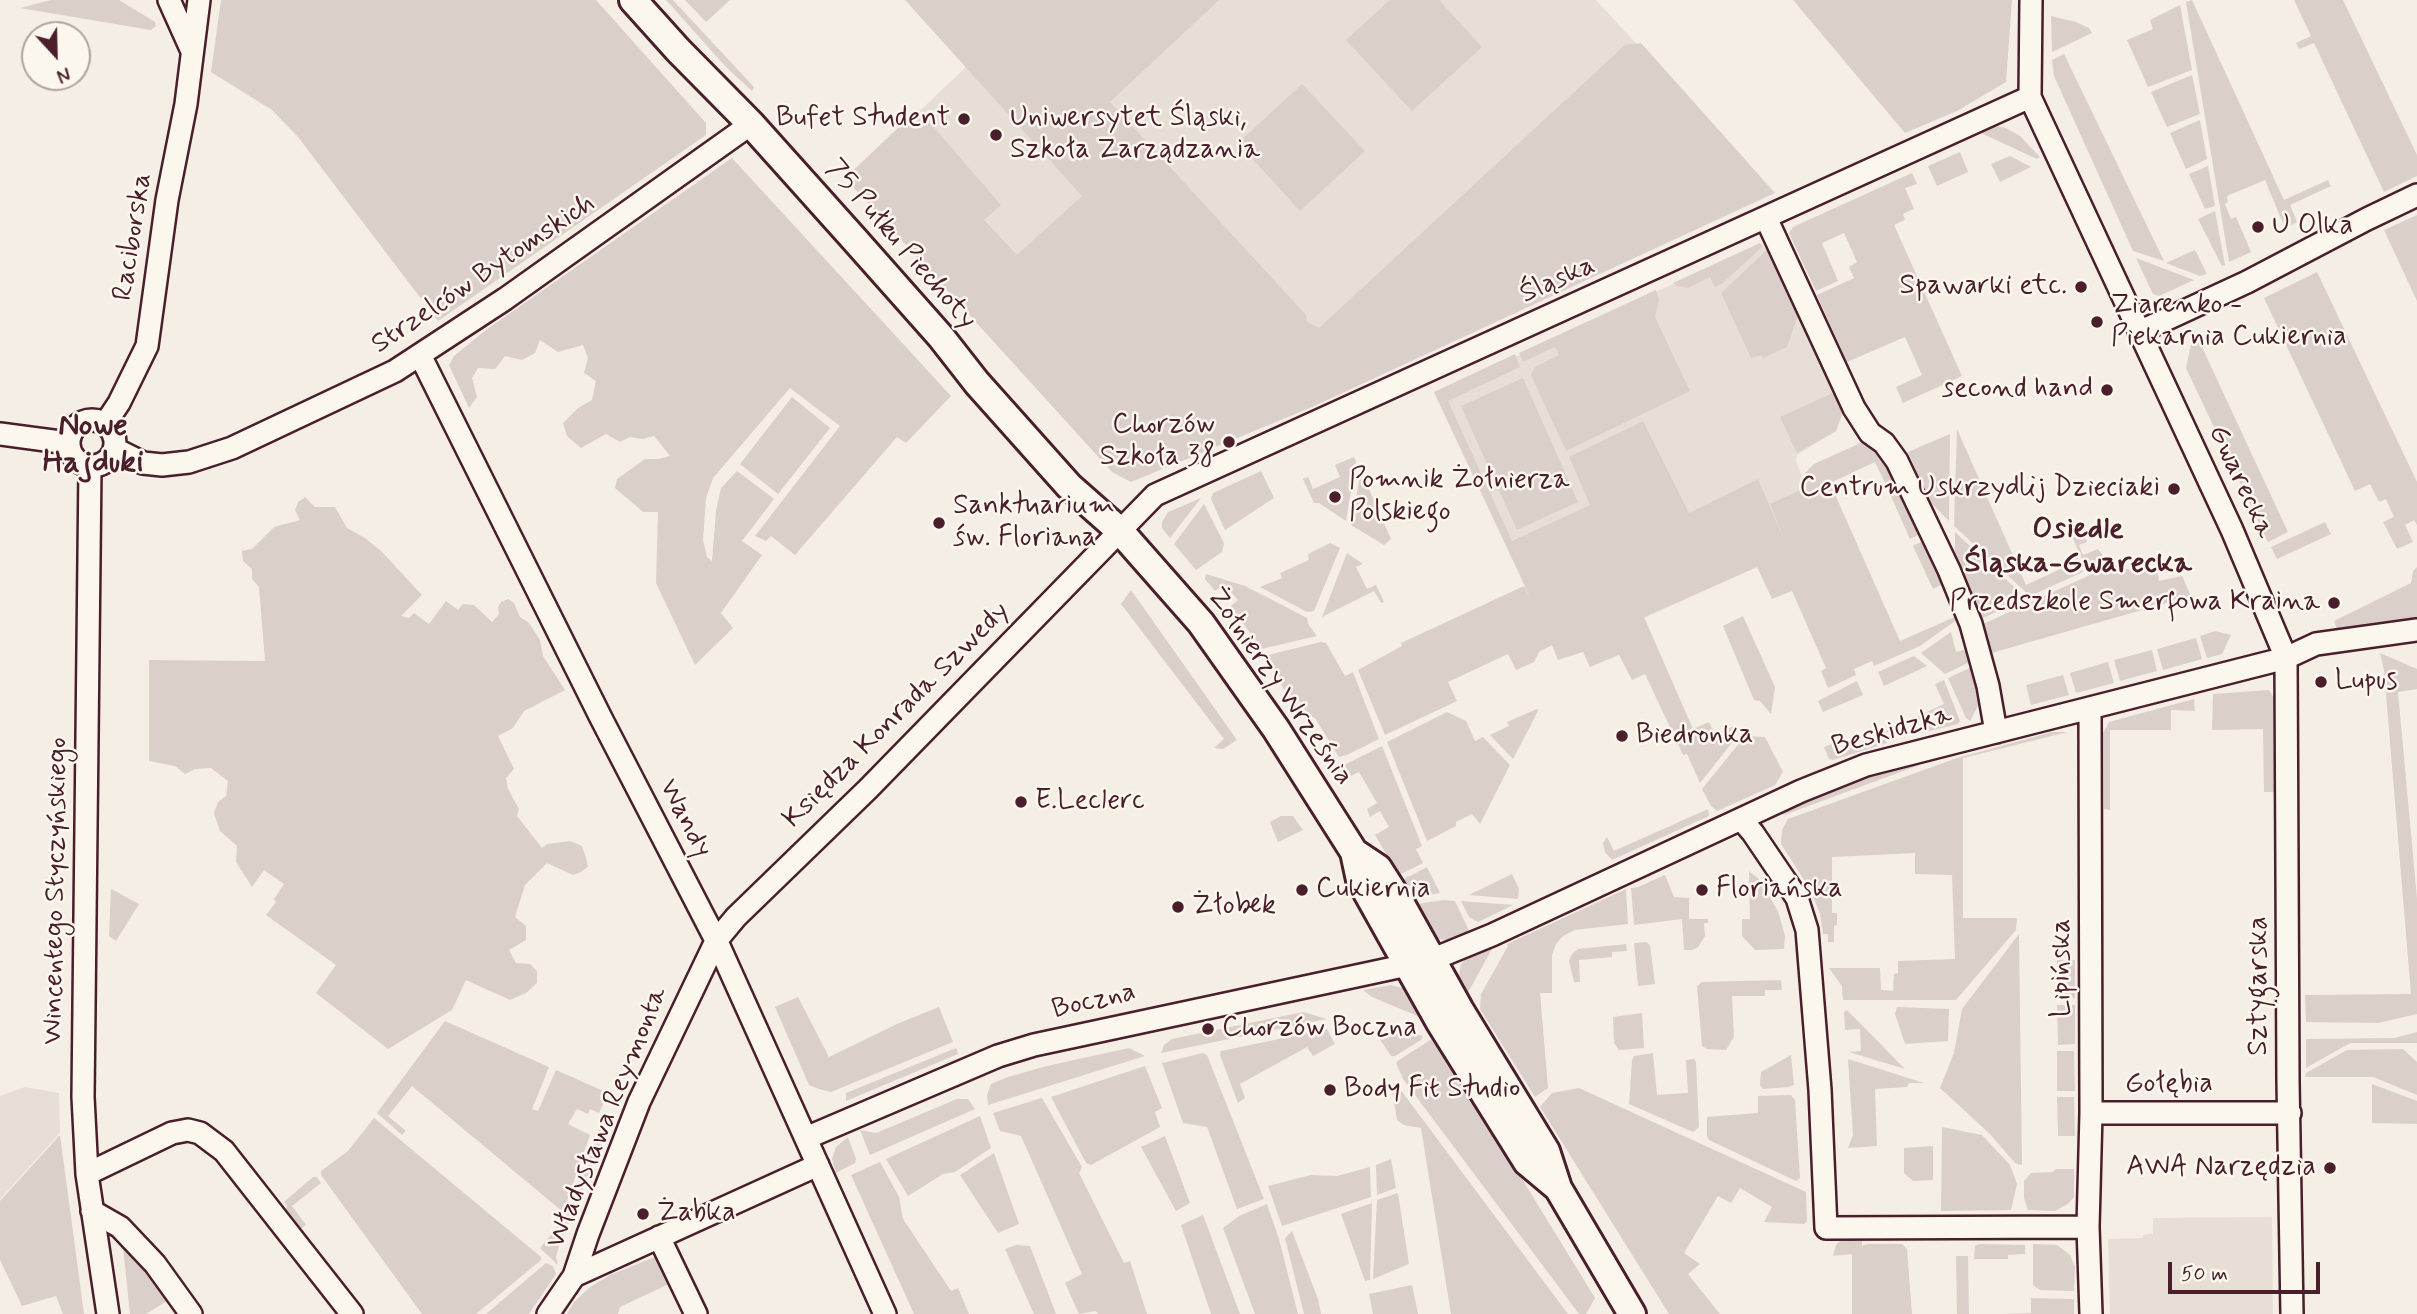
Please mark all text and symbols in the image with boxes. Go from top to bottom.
north arrow [21,21,91,91]
text: N [53,60,74,88]
place label: Bufet Student [776,102,950,136]
place label: Uniwersytet Śląski, Szkoła Zarządzania [1010,102,1260,168]
marker: Bufet Student [956,111,972,127]
marker: Uniwersytet Śląski, Szkoła Zarządzania [988,127,1004,143]
street label: 75 Pułku Piechoty [817,153,983,337]
street label: Raciborska [107,171,161,303]
street label: Strzelców Bytomskich [366,188,602,362]
place label: U Olka [2272,210,2353,244]
marker: U Olka [2250,219,2266,235]
street label: Śląska [1515,250,1601,312]
place label: Spawarki etc. [1900,270,2067,304]
marker: Spawarki etc. [2073,279,2089,295]
place label: Ziarenko - Piekarnia Cukiernia [2111,289,2347,355]
marker: Ziarenko - Piekarnia Cukiernia [2089,314,2105,330]
place label: second hand [1942,373,2093,407]
marker: second hand [2099,382,2115,398]
district label: Nowe Hajduki [42,408,144,483]
place label: Chorzów Szkoła 38 [1100,409,1215,475]
street label: Gwarecka [2199,420,2281,544]
marker: Chorzów Szkoła 38 [1221,434,1237,450]
place label: Pomnik Żołnierza Polskiego [1349,464,1569,530]
place label: Centrum Uskrzydlij Dzieciaki [1800,472,2160,506]
marker: Centrum Uskrzydlij Dzieciaki [2166,481,2182,497]
marker: Pomnik Żołnierza Polskiego [1327,489,1343,505]
place label: Sanktuarium św. Floriana [953,490,1115,556]
district label: Osiedle Śląska-Gwarecka [1964,513,2192,584]
marker: Sanktuarium św. Floriana [931,515,947,531]
street label: Żołnierzy Września [1198,582,1360,792]
place label: Przedszkole Smerfowa Kraina [1950,586,2320,620]
marker: Przedszkole Smerfowa Kraina [2326,595,2342,611]
street label: Księdza Konrada Szwedy [777,596,1017,836]
place label: Lupus [2335,665,2398,699]
marker: Lupus [2313,674,2329,690]
street label: Beskidzka [1828,699,1956,765]
place label: Biedronka [1636,719,1753,753]
marker: Biedronka [1614,728,1630,744]
street label: Wincentego Styczyńskiego [38,737,76,1045]
street label: Wandy [650,774,718,864]
place label: E.Leclerc [1035,785,1145,819]
marker: E.Leclerc [1013,794,1029,810]
place label: Cukiernia [1316,873,1430,907]
place label: Floriańska [1716,873,1843,907]
marker: Cukiernia [1294,882,1310,898]
marker: Floriańska [1694,882,1710,898]
place label: Żłobek [1192,890,1276,924]
marker: Żłobek [1170,899,1186,915]
street label: Sztygarska [2243,916,2277,1056]
street label: Lipińska [2046,919,2080,1017]
street label: Boczna [1049,976,1139,1028]
street label: Władysława Reymonta [540,982,676,1254]
place label: Chorzów Boczna [1222,1012,1417,1046]
marker: Chorzów Boczna [1200,1021,1216,1037]
street label: Gołębia [2125,1068,2213,1102]
place label: Body Fit Studio [1344,1073,1520,1107]
marker: Body Fit Studio [1322,1082,1338,1098]
place label: AWA Narzędzia [2126,1151,2316,1185]
marker: AWA Narzędzia [2322,1160,2338,1176]
place label: Żabka [657,1197,736,1231]
marker: Żabka [635,1206,651,1222]
scale bar [2172,1248,2324,1292]
text: 50 m [2181,1260,2228,1288]

